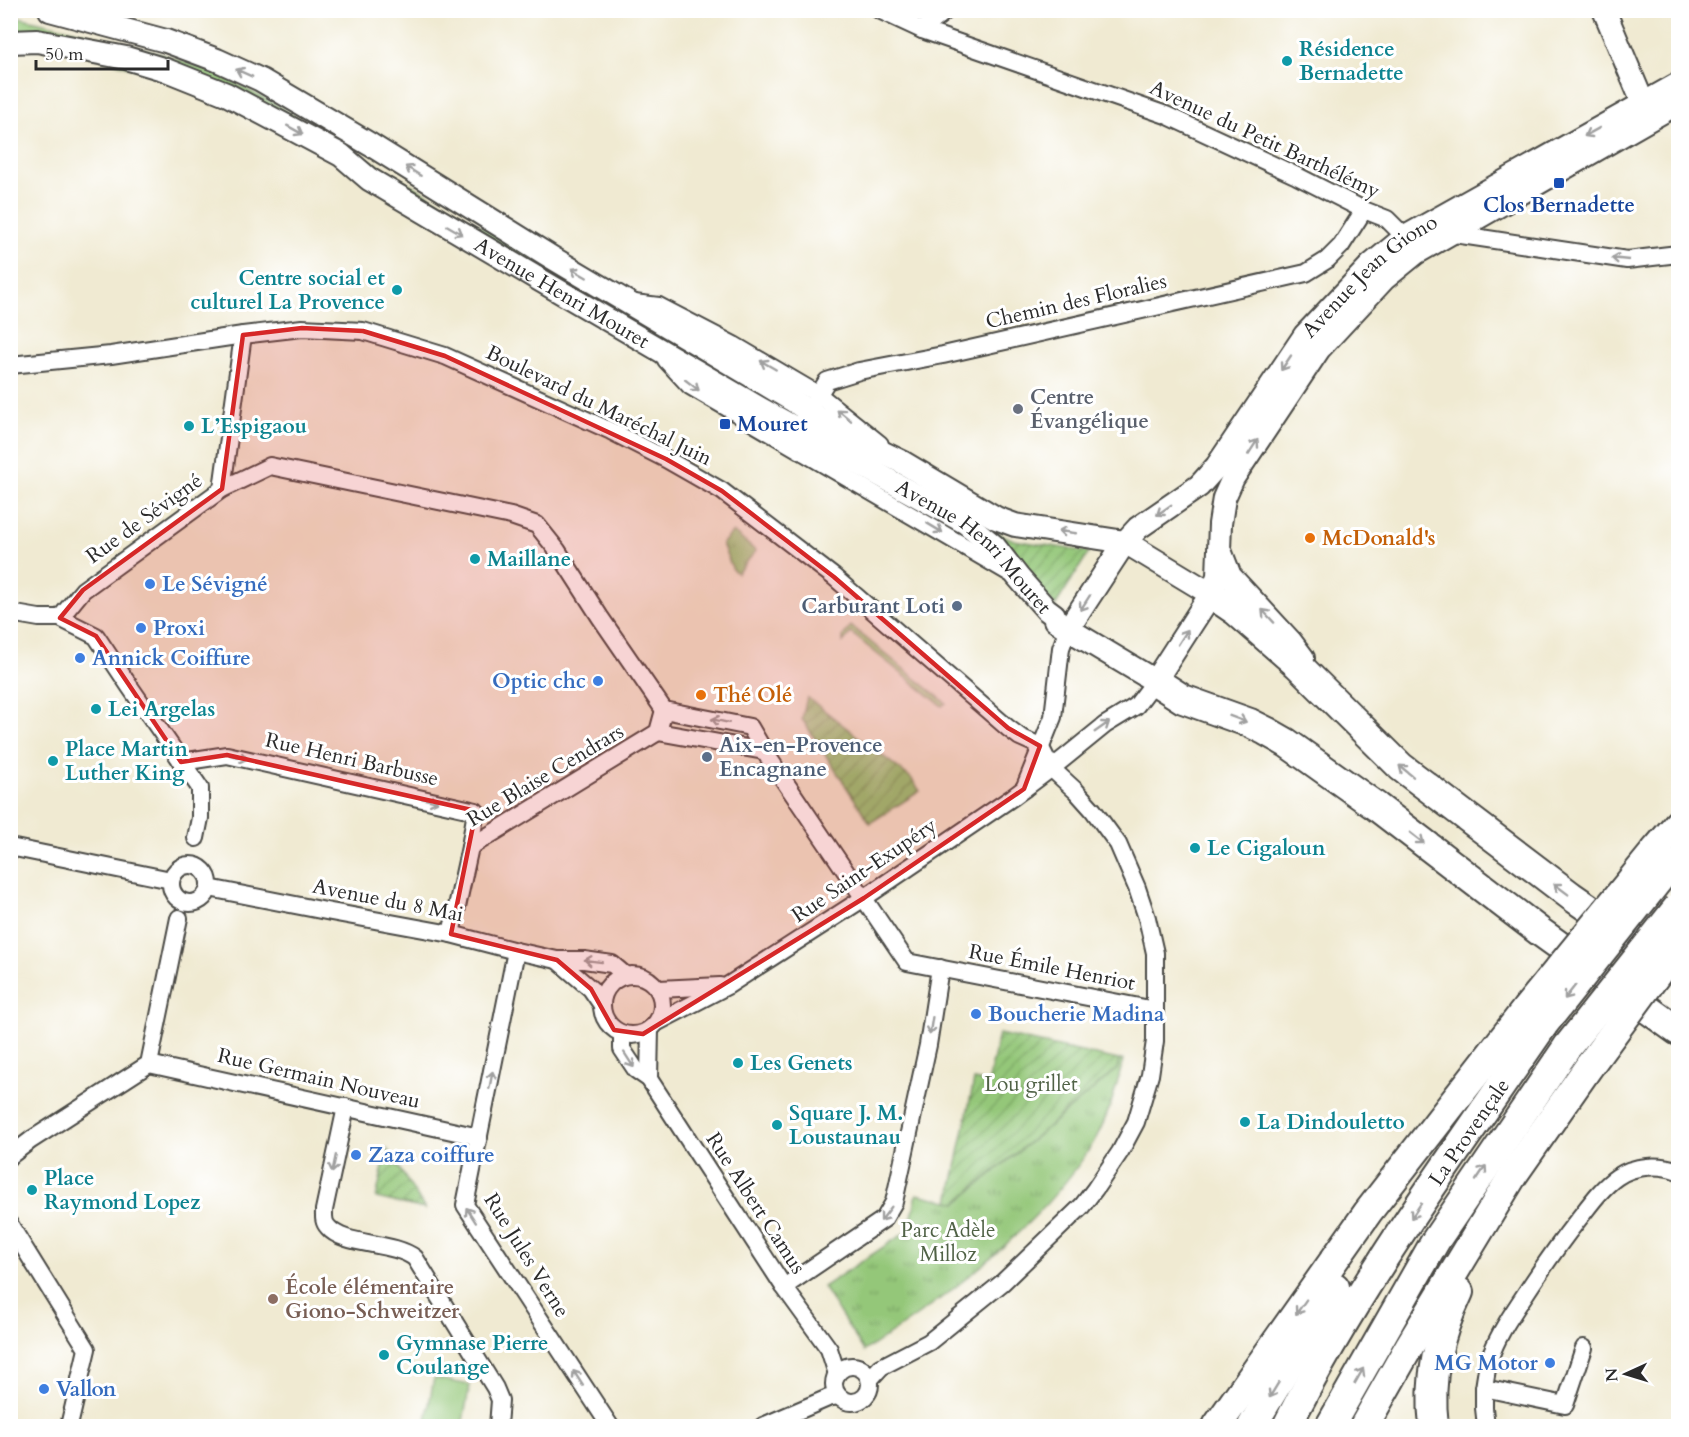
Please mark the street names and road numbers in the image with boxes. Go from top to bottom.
street label: Avenue du Petit Barthélémy [1145,73,1385,206]
street label: Avenue Jean Giono [1295,208,1443,345]
street label: Avenue Henri Mouret [469,230,655,356]
street label: Chemin des Floralies [983,267,1169,336]
street label: Boulevard du Maréchal Juin [481,338,717,473]
street label: Rue de Sévigné [80,466,208,571]
street label: Avenue Henri Mouret [890,473,1058,621]
street label: Rue Blaise Cendrars [461,717,629,834]
street label: Rue Henri Barbusse [262,725,441,794]
street label: Rue Saint-Exupéry [786,811,942,930]
street label: Avenue du 8 Mai [310,872,466,929]
street label: Rue Émile Henriot [966,937,1138,998]
street label: Rue Germain Nouveau [215,1041,423,1116]
street label: La Provençale [1422,1073,1517,1192]
street label: Rue Albert Camus [699,1127,812,1280]
street label: Rue Jules Verne [477,1188,576,1323]

